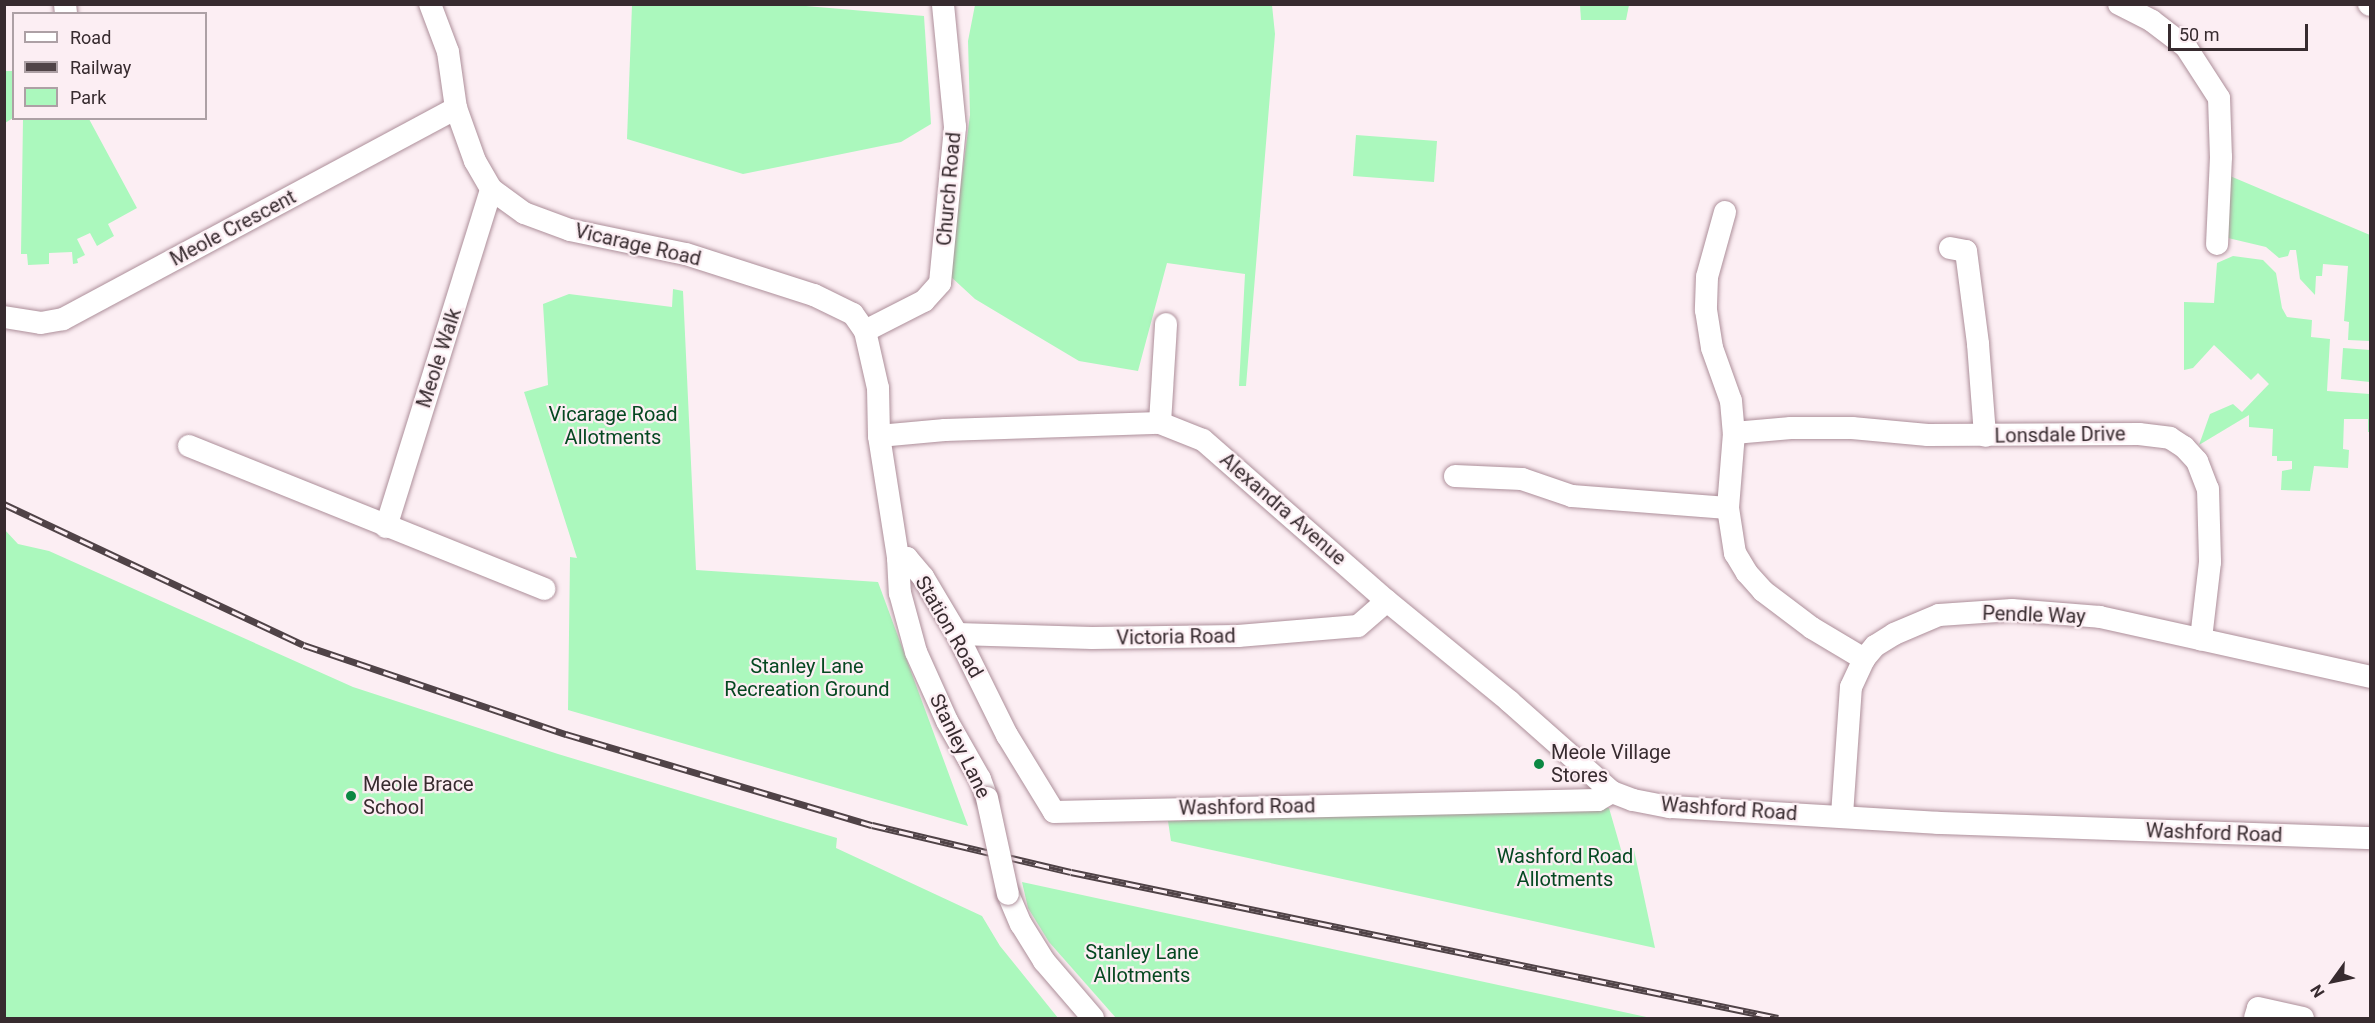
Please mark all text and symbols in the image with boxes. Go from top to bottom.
legend [12,12,207,120]
scale bar [2171,12,2310,50]
text: 50 m [2179,24,2219,45]
text: Road [70,27,111,48]
text: Railway [70,57,131,78]
text: Park [70,87,106,108]
street label: Church Road [932,131,966,247]
street label: Meole Crescent [166,185,300,271]
street label: Vicarage Road [573,219,703,271]
street label: Meole Walk [412,305,466,411]
park label: Vicarage Road Allotments [549,403,677,450]
street label: Lonsdale Drive [1994,422,2126,448]
street label: Alexandra Avenue [1215,448,1351,570]
street label: Station Road [910,572,988,682]
street label: Pendle Way [1982,601,2086,629]
street label: Victoria Road [1116,624,1236,650]
park label: Stanley Lane Recreation Ground [724,654,890,701]
street label: Stanley Lane [924,690,996,802]
place label: Meole Village Stores [1551,740,1671,787]
marker: Meole Village Stores [1532,757,1546,771]
place label: Meole Brace School [363,772,474,819]
marker: Meole Brace School [344,789,358,803]
street label: Washford Road [1660,792,1798,826]
street label: Washford Road [1178,794,1316,820]
street label: Washford Road [2145,819,2283,847]
park label: Washford Road Allotments [1497,845,1633,892]
park label: Stanley Lane Allotments [1085,940,1199,987]
north arrow [2303,951,2363,1011]
text: N [2306,981,2329,1001]

